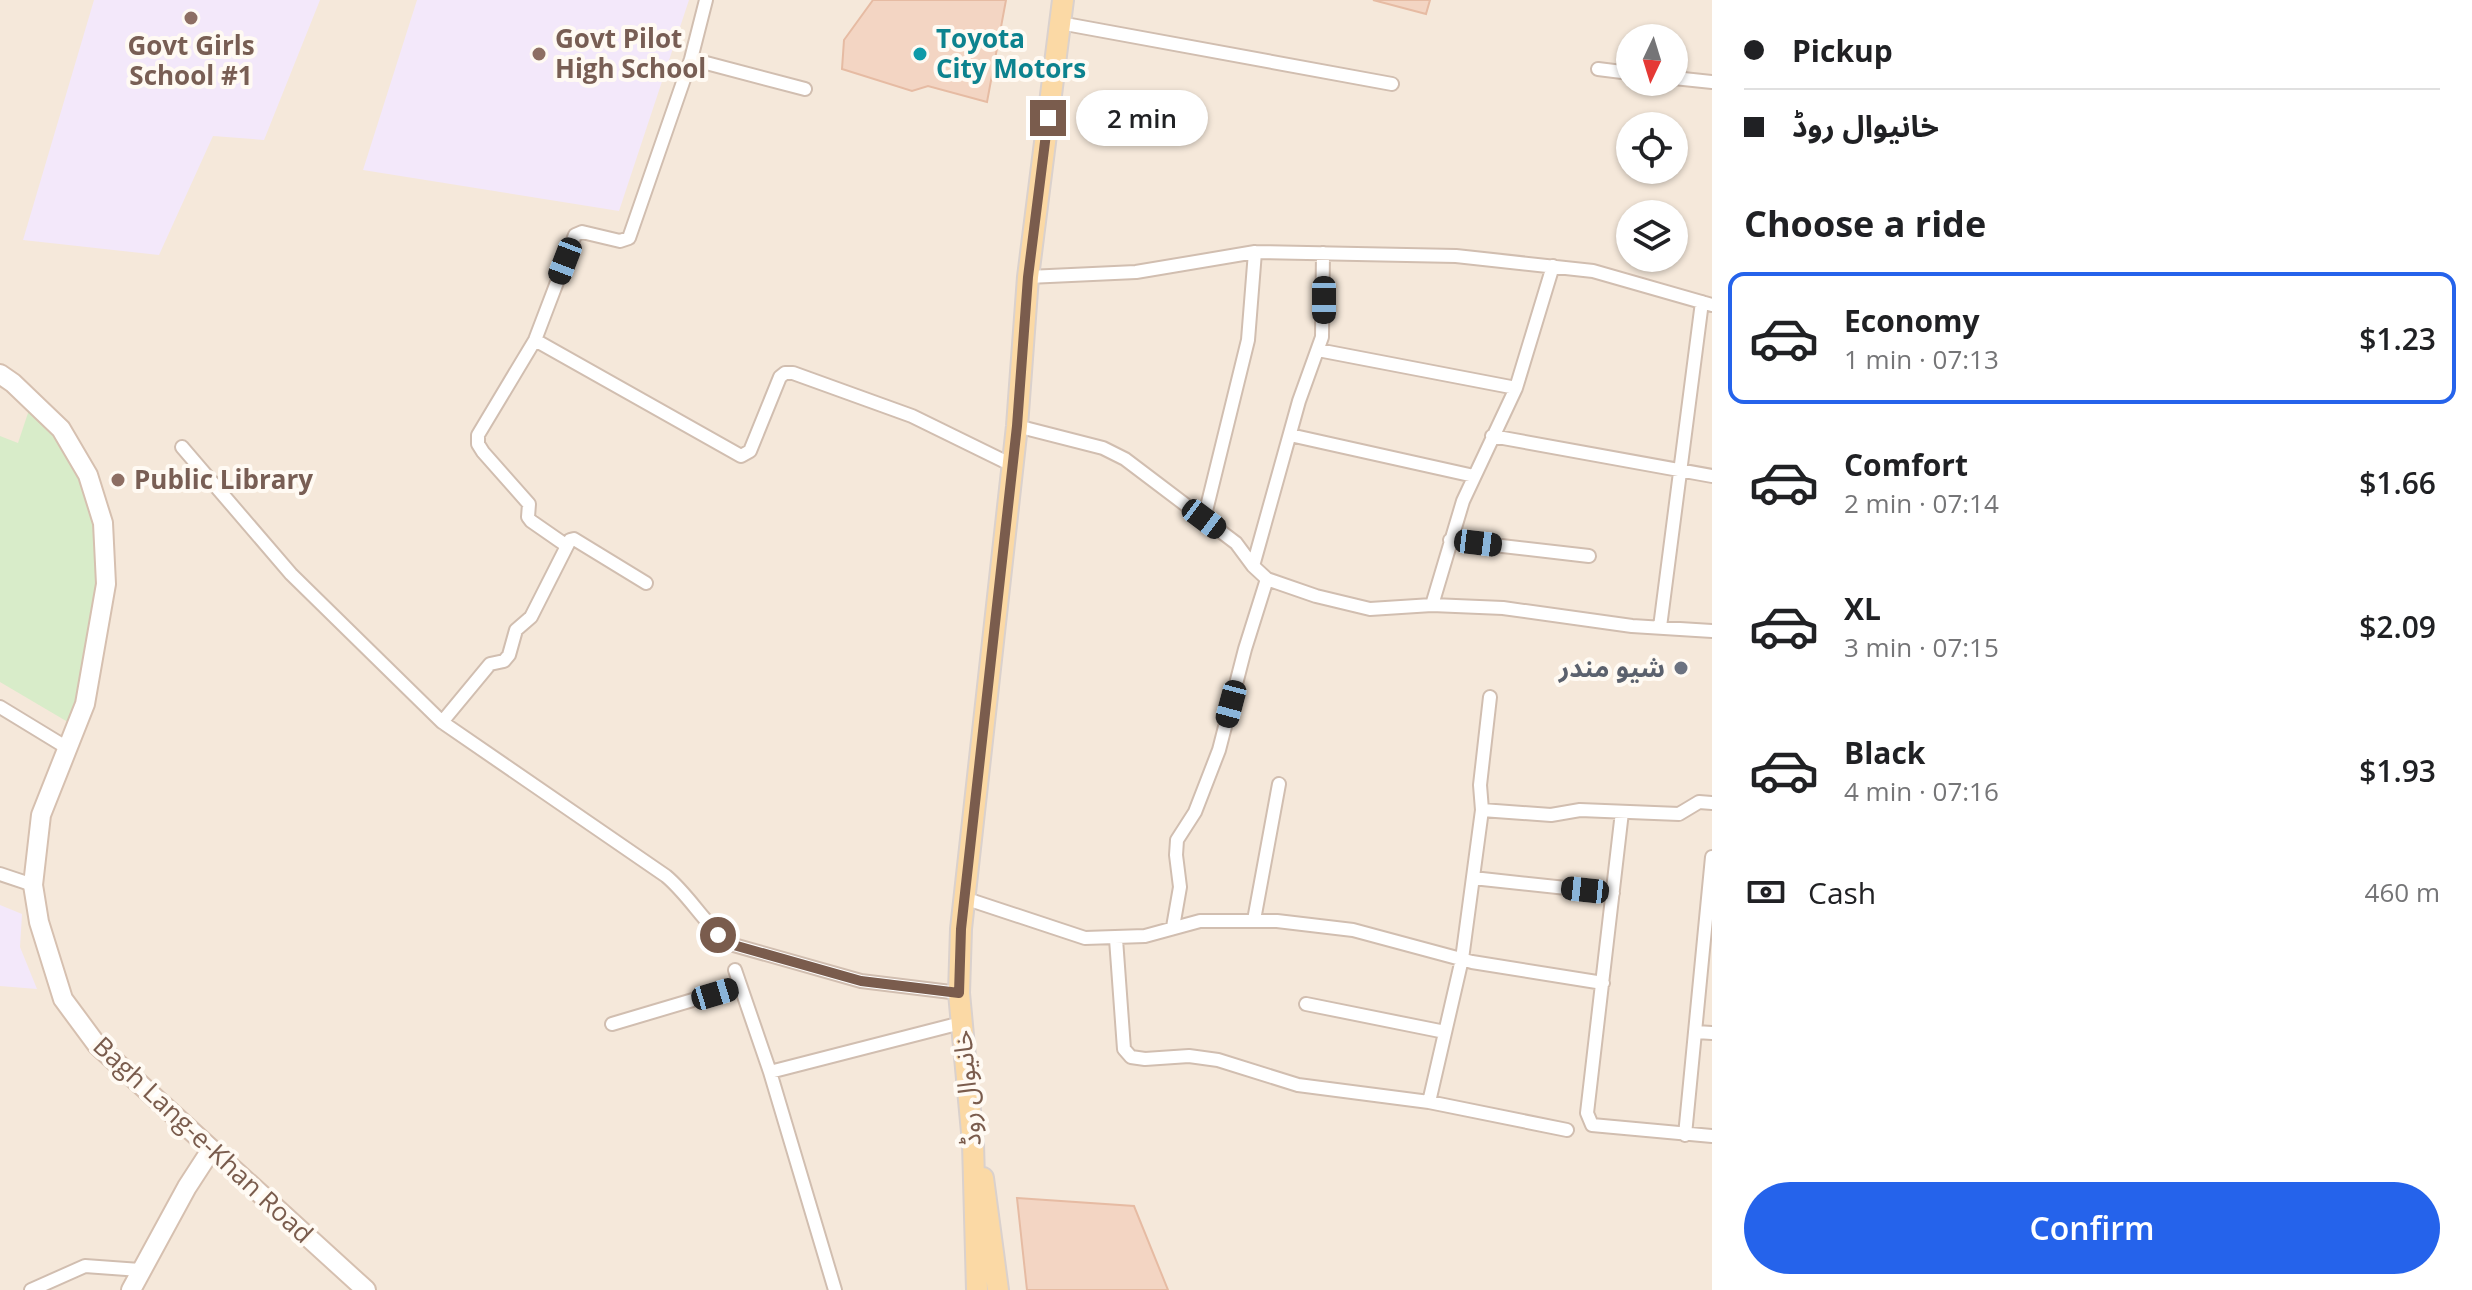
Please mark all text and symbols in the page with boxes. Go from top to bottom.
marker: Govt Girls School #1 [182,9,200,27]
place label: Govt Pilot High School [555,20,706,86]
place label: Toyota City Motors [936,20,1086,86]
north arrow [1616,24,1688,96]
map controls [1616,24,1688,272]
place label: Govt Girls School #1 [127,27,255,93]
text: Pickup [1792,30,1893,71]
marker: Govt Pilot High School [530,45,548,63]
marker: Toyota City Motors [911,45,929,63]
callout: 2 min [1076,90,1208,146]
route end [1030,100,1066,136]
text: 2 min [1107,100,1177,136]
text: خانیوال روڈ [1792,105,1939,146]
button: locate [1616,112,1688,184]
text: Choose a ride [1744,199,1986,248]
button: layers [1616,200,1688,272]
car [545,234,585,288]
car [1312,276,1336,324]
text: Economy [1844,300,1980,341]
icon: car [1748,302,1820,374]
text: $1.23 [2359,318,2436,359]
text: 1 min · 07:13 [1844,341,1999,377]
text: Comfort [1844,444,1968,485]
icon: car [1748,446,1820,518]
place label: Public Library [134,461,313,497]
text: $1.66 [2359,462,2436,503]
marker: Public Library [109,471,127,489]
text: 2 min · 07:14 [1844,485,1999,521]
car [1178,495,1230,543]
car [1453,528,1503,558]
text: XL [1844,588,1881,629]
icon: car [1748,590,1820,662]
text: $2.09 [2359,606,2436,647]
text: 3 min · 07:15 [1844,629,1999,665]
place label: شیو مندر [1558,649,1665,685]
marker: شیو مندر [1672,659,1690,677]
car [1213,678,1249,730]
text: Black [1844,732,1925,773]
icon: car [1748,734,1820,806]
text: $1.93 [2359,750,2436,791]
text: 4 min · 07:16 [1844,773,1999,809]
icon: cash [1744,870,1788,914]
text: Cash [1808,872,1876,913]
text: 460 m [2365,874,2440,910]
car [1560,876,1610,904]
route start [700,917,736,953]
car [689,976,741,1012]
street label: Bagh Lang-e-Khan Road [86,1028,321,1251]
street label: خانیوال روڈ [943,1029,989,1148]
button: Confirm [1744,1182,2440,1274]

